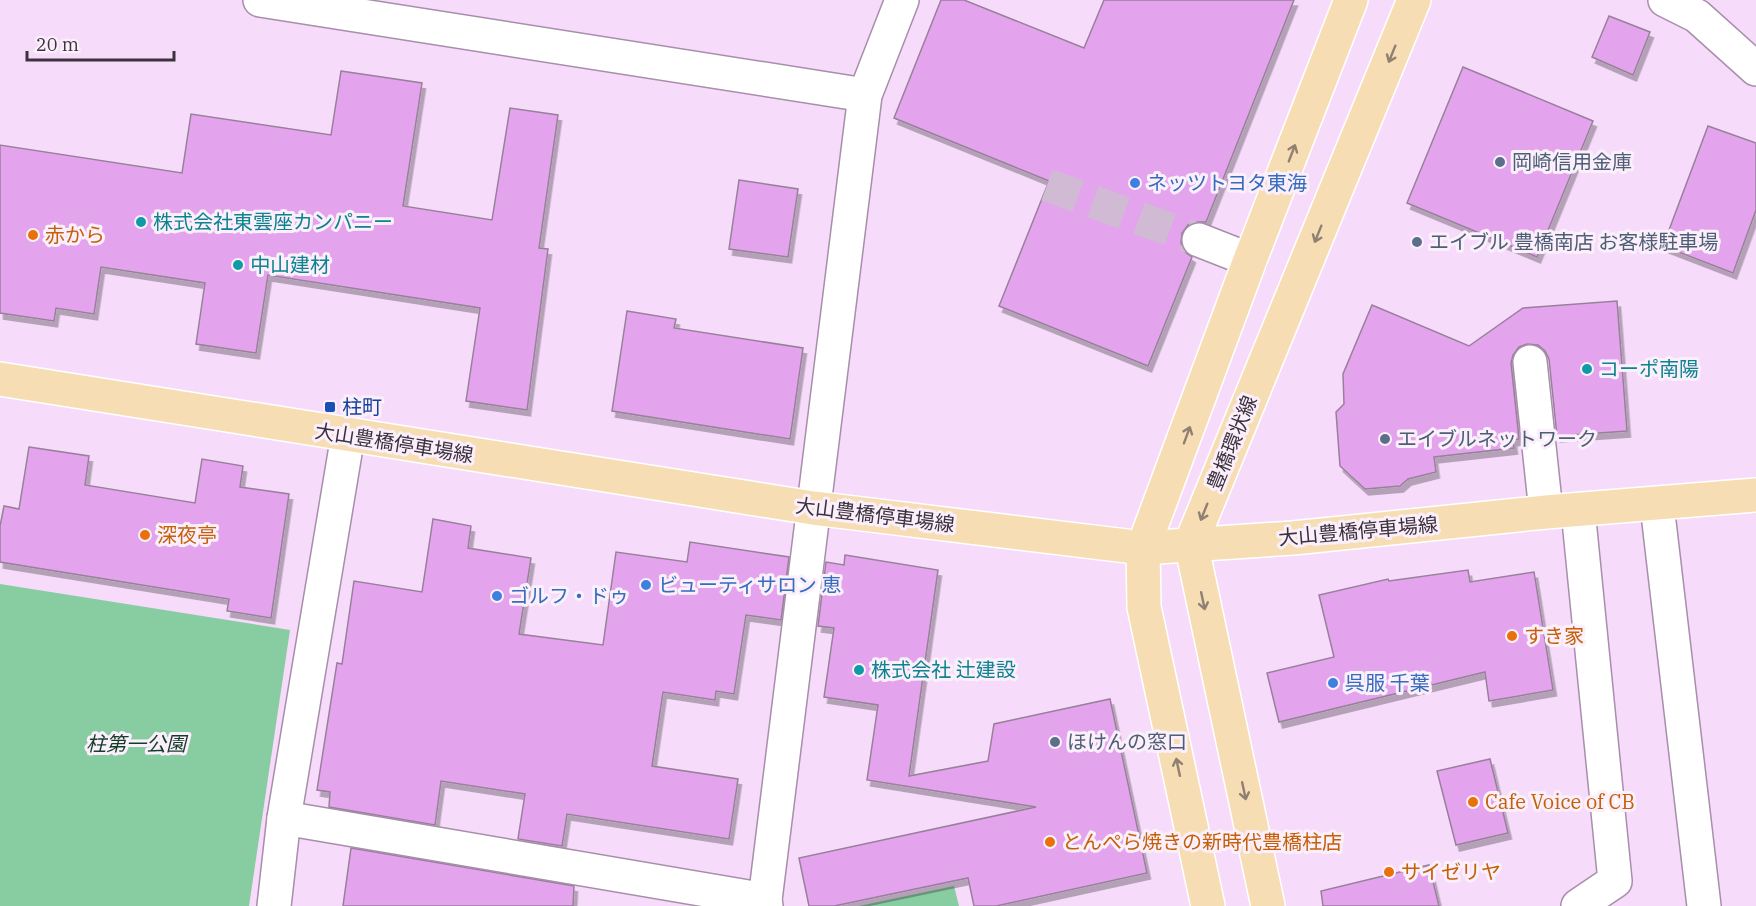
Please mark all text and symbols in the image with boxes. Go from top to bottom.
scale bar [27,24,174,62]
text: 20 m [36,33,79,56]
one-way arrow [1386,44,1397,63]
one-way arrow [1287,145,1298,163]
place label: 岡崎信用金庫 [1512,148,1632,175]
marker: 岡崎信用金庫 [1493,155,1507,169]
place label: ネッツトヨタ東海 [1147,169,1307,196]
marker: ネッツトヨタ東海 [1128,176,1142,190]
place label: 株式会社東雲座カンパニー [153,208,393,235]
marker: 株式会社東雲座カンパニー [134,215,148,229]
place label: 赤から [45,221,105,248]
one-way arrow [1312,225,1323,243]
marker: 赤から [26,228,40,242]
place label: エイブル 豊橋南店 お客様駐車場 [1429,228,1718,255]
marker: エイブル 豊橋南店 お客様駐車場 [1410,235,1424,249]
place label: 中山建材 [250,251,330,278]
marker: 中山建材 [231,258,245,272]
place label: コーポ南陽 [1599,355,1699,382]
marker: コーポ南陽 [1580,362,1594,376]
street label: 豊橋環状線 [1200,391,1263,494]
place label: 柱町 [342,393,382,420]
marker: 柱町 [323,400,337,414]
street label: 大山豊橋停車場線 [313,417,475,468]
place label: エイブルネットワーク [1397,425,1597,452]
one-way arrow [1182,426,1193,444]
marker: エイブルネットワーク [1378,432,1392,446]
street label: 大山豊橋停車場線 [794,491,956,538]
one-way arrow [1198,502,1209,521]
street label: 大山豊橋停車場線 [1277,510,1439,551]
place label: 深夜亭 [157,521,217,548]
marker: 深夜亭 [138,528,152,542]
place label: ビューティサロン 恵 [658,571,841,598]
marker: ビューティサロン 恵 [639,578,653,592]
place label: ゴルフ・ドゥ [509,582,629,609]
marker: ゴルフ・ドゥ [490,589,504,603]
one-way arrow [1198,590,1209,610]
place label: すき家 [1524,622,1584,649]
marker: すき家 [1505,629,1519,643]
place label: 株式会社 辻建設 [871,656,1016,683]
marker: 株式会社 辻建設 [852,663,866,677]
place label: 呉服 千葉 [1345,669,1430,696]
marker: 呉服 千葉 [1326,676,1340,690]
place label: ほけんの窓口 [1067,728,1187,755]
park label: 柱第一公園 [86,730,189,757]
marker: ほけんの窓口 [1048,735,1062,749]
one-way arrow [1172,757,1183,777]
one-way arrow [1239,781,1250,801]
place label: Cafe Voice of CB [1485,788,1635,815]
marker: Cafe Voice of CB [1466,795,1480,809]
place label: とんぺら焼きの新時代豊橋柱店 [1062,828,1342,855]
marker: とんぺら焼きの新時代豊橋柱店 [1043,835,1057,849]
place label: サイゼリヤ [1401,858,1501,885]
marker: サイゼリヤ [1382,865,1396,879]

